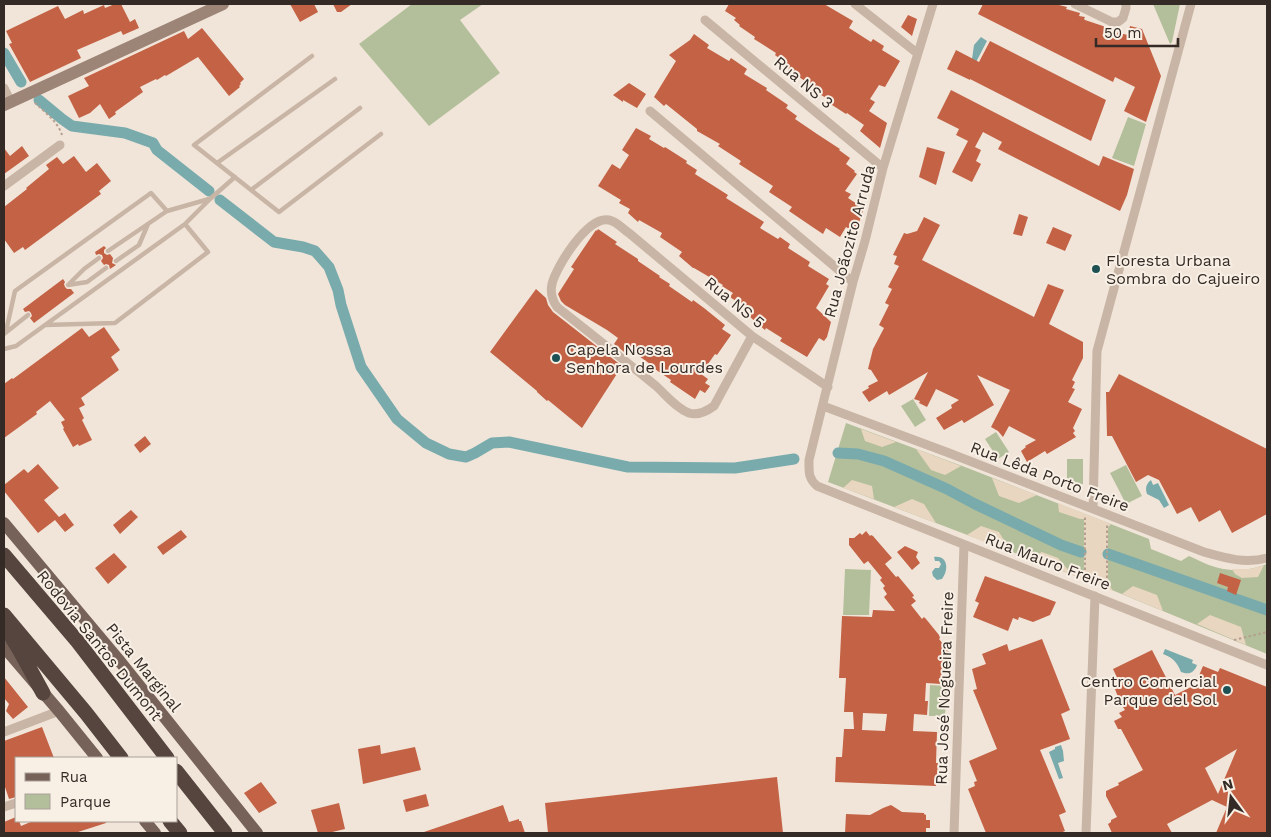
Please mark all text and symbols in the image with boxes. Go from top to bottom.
scale bar [1096,15,1178,47]
text: 50 m [1104,24,1141,42]
street label: Rua NS 3 [770,52,837,113]
street label: Rua Joãozito Arruda [820,163,879,320]
place label: Floresta Urbana Sombra do Cajueiro [1106,251,1260,288]
marker: Floresta Urbana Sombra do Cajueiro [1090,263,1102,275]
street label: Rua NS 5 [701,273,768,332]
place label: Capela Nossa Senhora de Lourdes [566,340,723,377]
marker: Capela Nossa Senhora de Lourdes [550,352,562,364]
street label: Rua Lêda Porto Freire [968,437,1132,516]
street label: Rua Mauro Freire [982,529,1113,594]
street label: Rodovia Santos Dumont [33,566,166,725]
street label: Rua José Nogueira Freire [932,591,957,785]
street label: Pista Marginal [102,619,185,716]
place label: Centro Comercial Parque del Sol [1080,672,1217,709]
marker: Centro Comercial Parque del Sol [1221,684,1233,696]
legend [15,757,178,822]
text: Rua [60,768,88,786]
north arrow [1206,772,1256,822]
text: N [1221,775,1235,794]
text: Parque [60,793,111,811]

